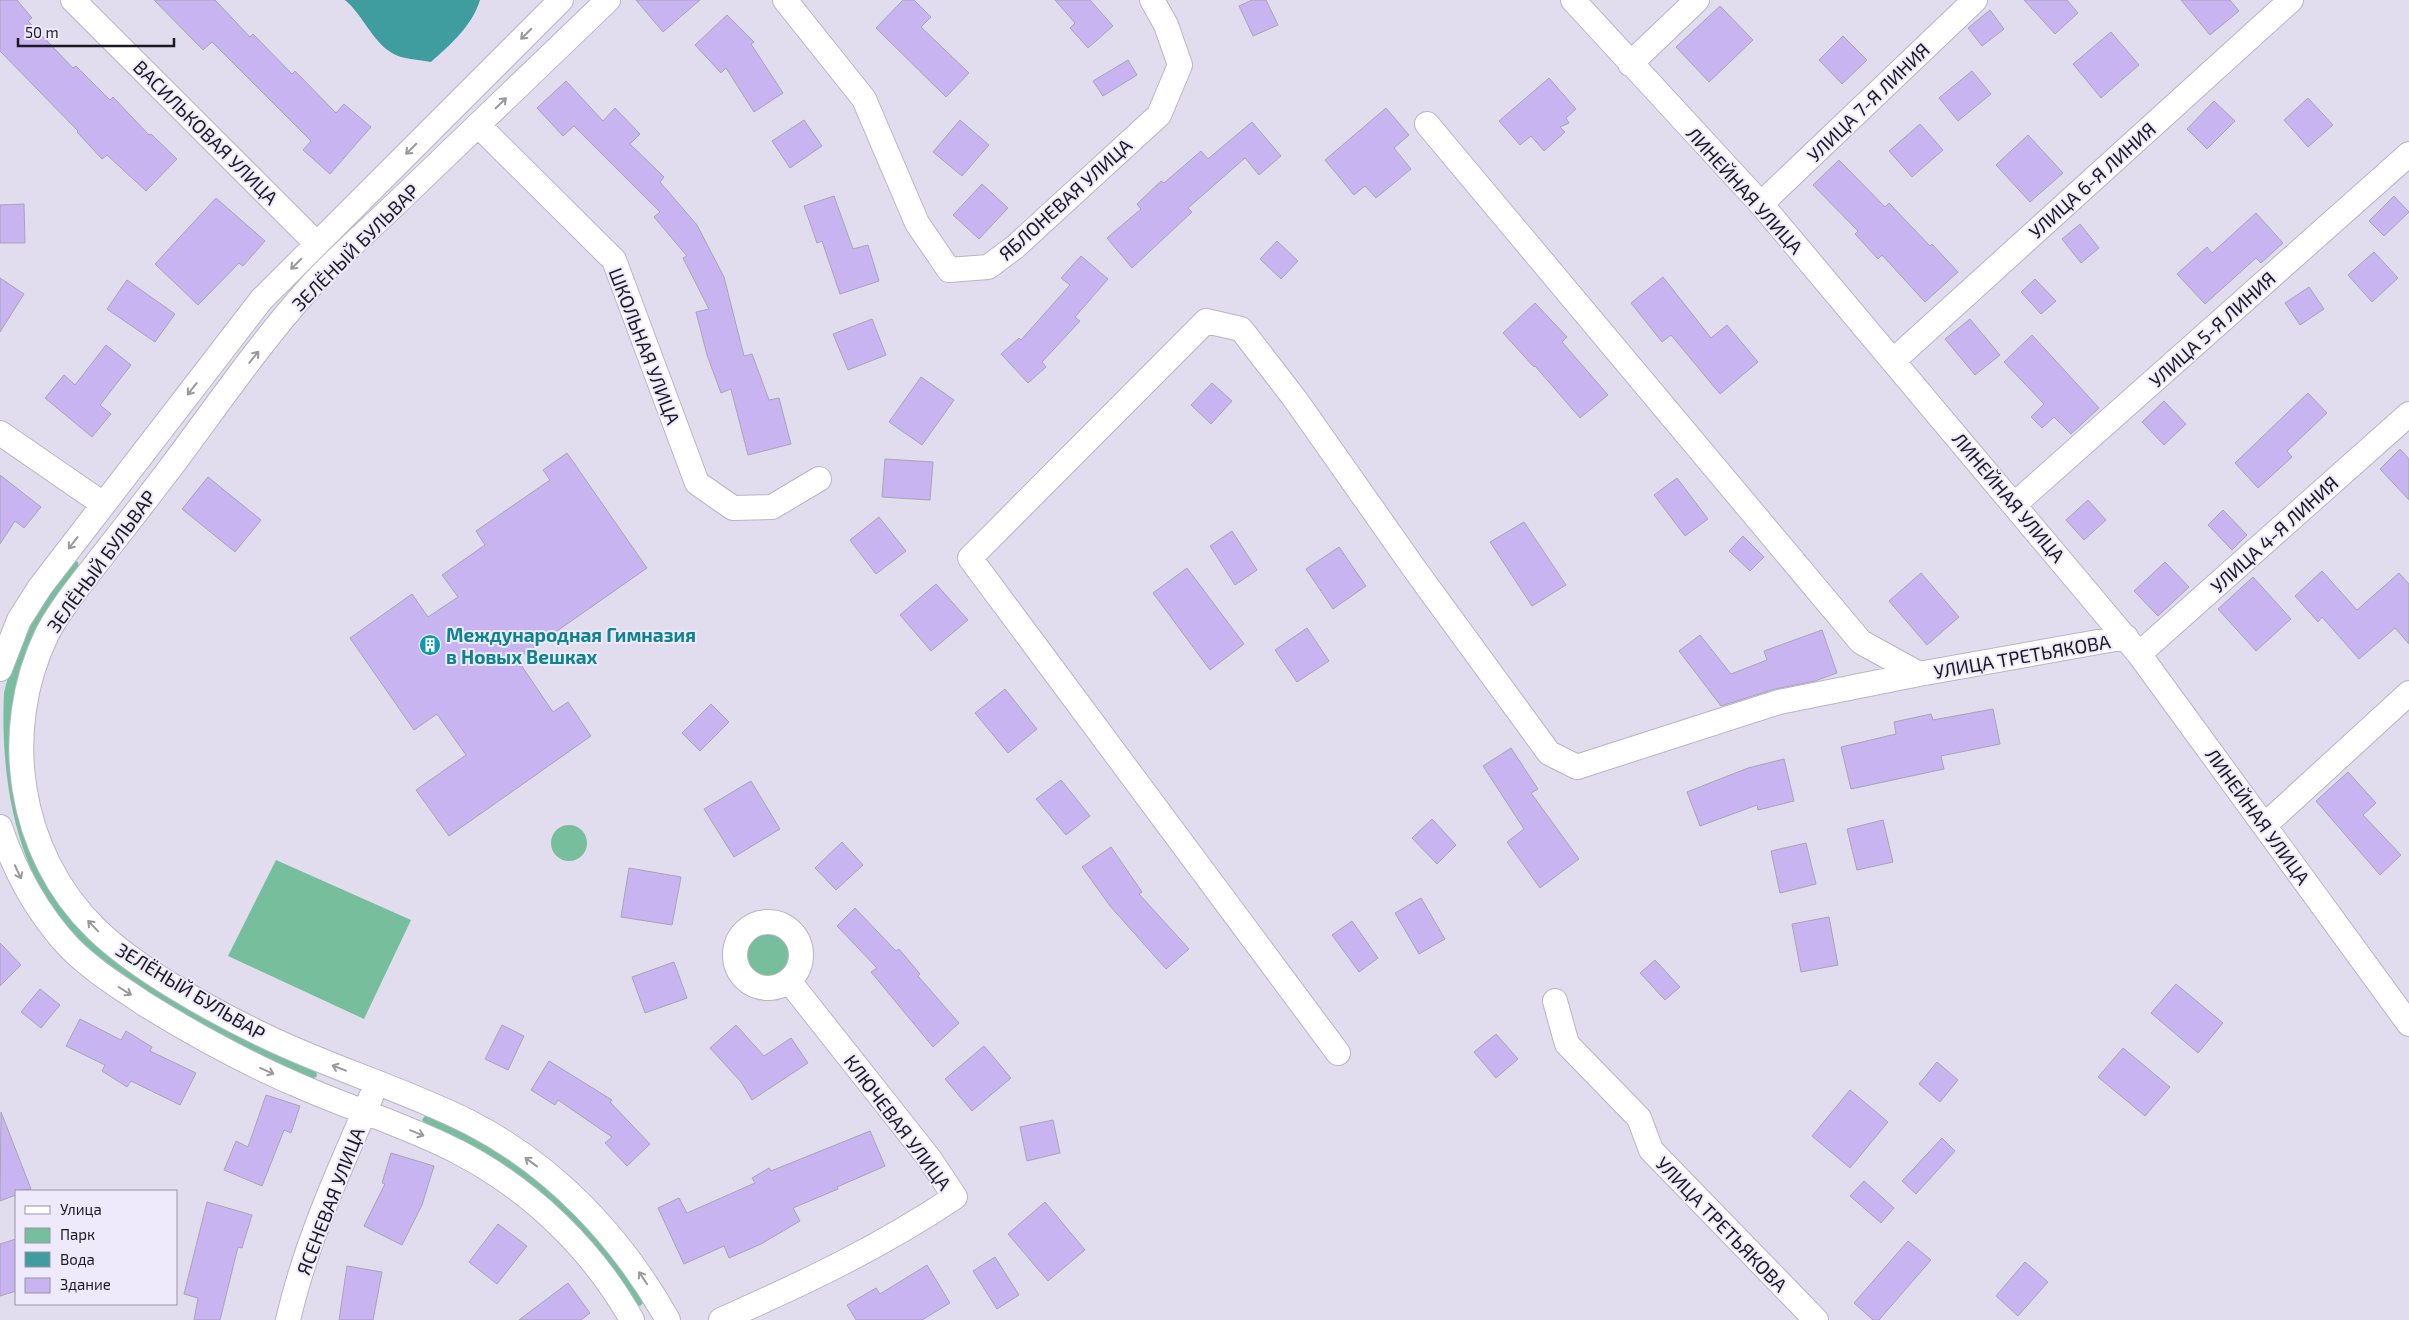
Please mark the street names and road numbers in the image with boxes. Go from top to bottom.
street label: УЛИЦА 7-Я ЛИНИЯ [1802,38,1934,166]
street label: ВАСИЛЬКОВАЯ УЛИЦА [129,55,283,209]
street label: УЛИЦА 6-Я ЛИНИЯ [2024,117,2160,243]
street label: ЛИНЕЙНАЯ УЛИЦА [1682,122,1808,258]
street label: ЯБЛОНЕВАЯ УЛИЦА [994,133,1136,265]
street label: ЗЕЛЁНЫЙ БУЛЬВАР [287,179,423,315]
street label: ШКОЛЬНАЯ УЛИЦА [605,265,686,428]
street label: УЛИЦА 5-Я ЛИНИЯ [2144,266,2280,392]
street label: ЛИНЕЙНАЯ УЛИЦА [1948,427,2070,567]
street label: УЛИЦА 4-Я ЛИНИЯ [2206,471,2342,597]
street label: ЗЕЛЁНЫЙ БУЛЬВАР [42,485,160,637]
street label: УЛИЦА ТРЕТЬЯКОВА [1932,629,2112,683]
street label: ЛИНЕЙНАЯ УЛИЦА [2201,743,2315,889]
street label: ЗЕЛЁНЫЙ БУЛЬВАР [112,937,270,1045]
street label: КЛЮЧЕВАЯ УЛИЦА [840,1050,957,1194]
street label: ЯСЕНЕВАЯ УЛИЦА [291,1124,369,1278]
street label: УЛИЦА ТРЕТЬЯКОВА [1652,1152,1793,1296]

